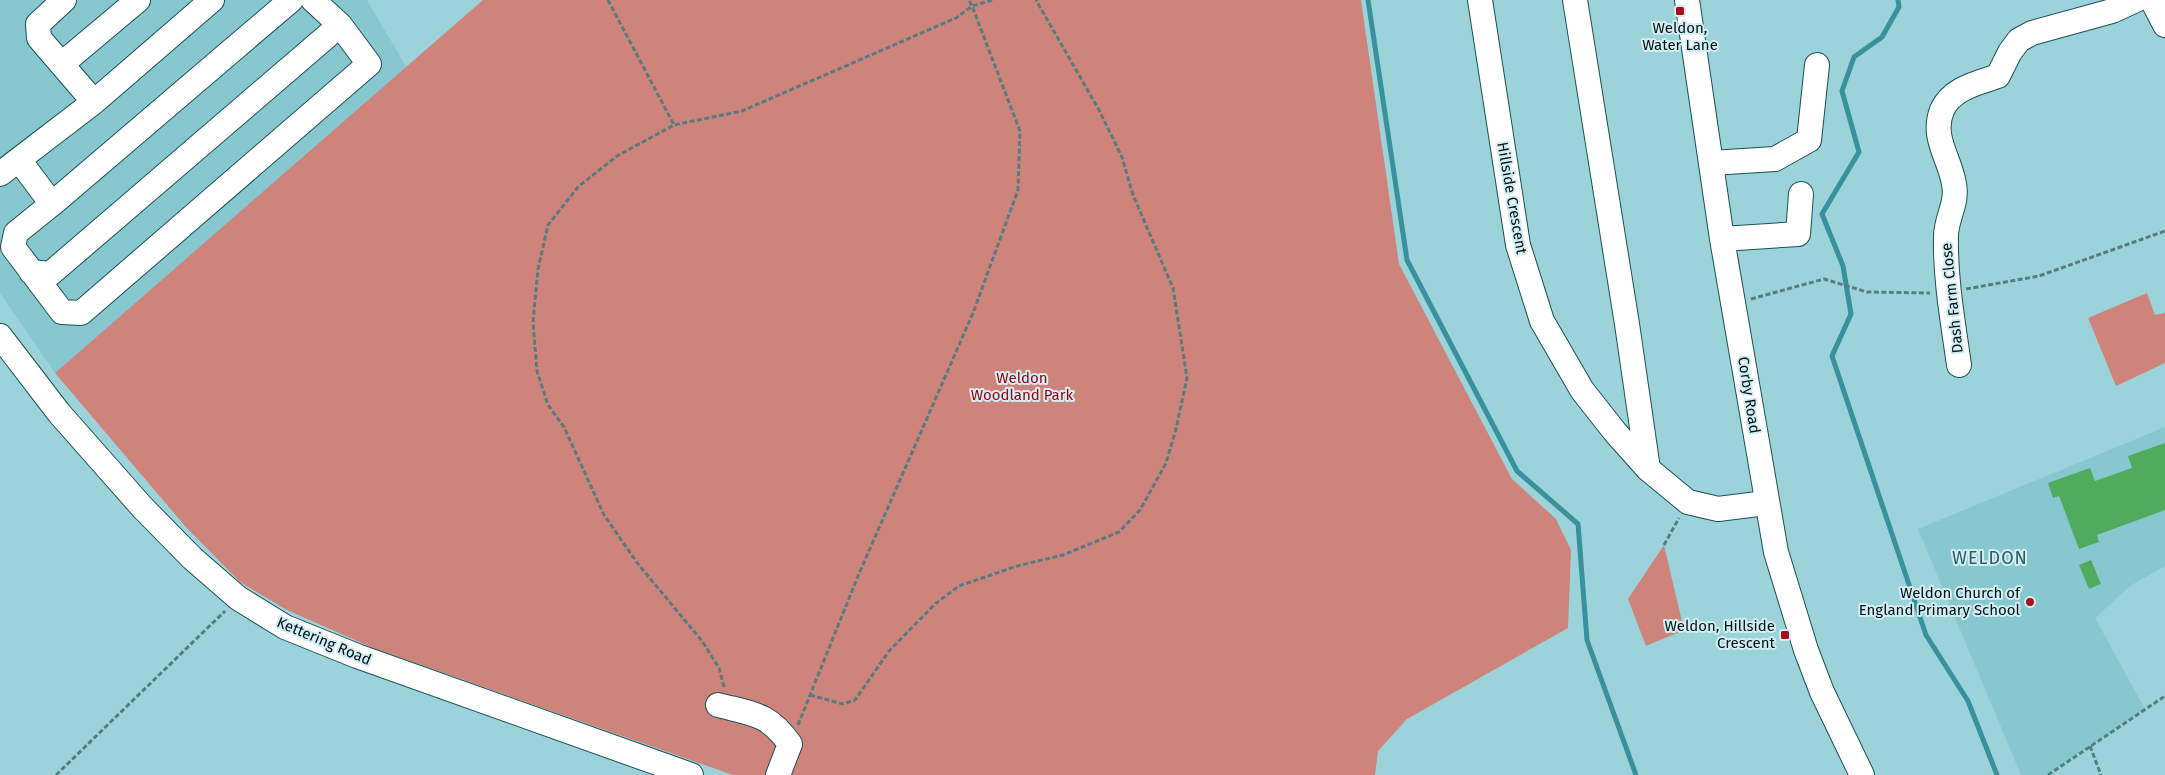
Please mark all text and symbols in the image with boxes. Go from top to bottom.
marker: Weldon, Water Lane [1674,5,1686,17]
place label: Weldon, Water Lane [1642,19,1718,54]
street label: Hillside Crescent [1493,141,1531,256]
street label: Dash Farm Close [1937,242,1967,354]
street label: Corby Road [1734,355,1764,435]
park label: Weldon Woodland Park [971,369,1074,404]
district label: WELDON [1952,547,2028,569]
place label: Weldon Church of England Primary School [1859,584,2021,619]
marker: Weldon Church of England Primary School [2024,596,2036,608]
street label: Kettering Road [274,613,374,669]
place label: Weldon, Hillside Crescent [1665,617,1776,652]
marker: Weldon, Hillside Crescent [1779,629,1791,641]

